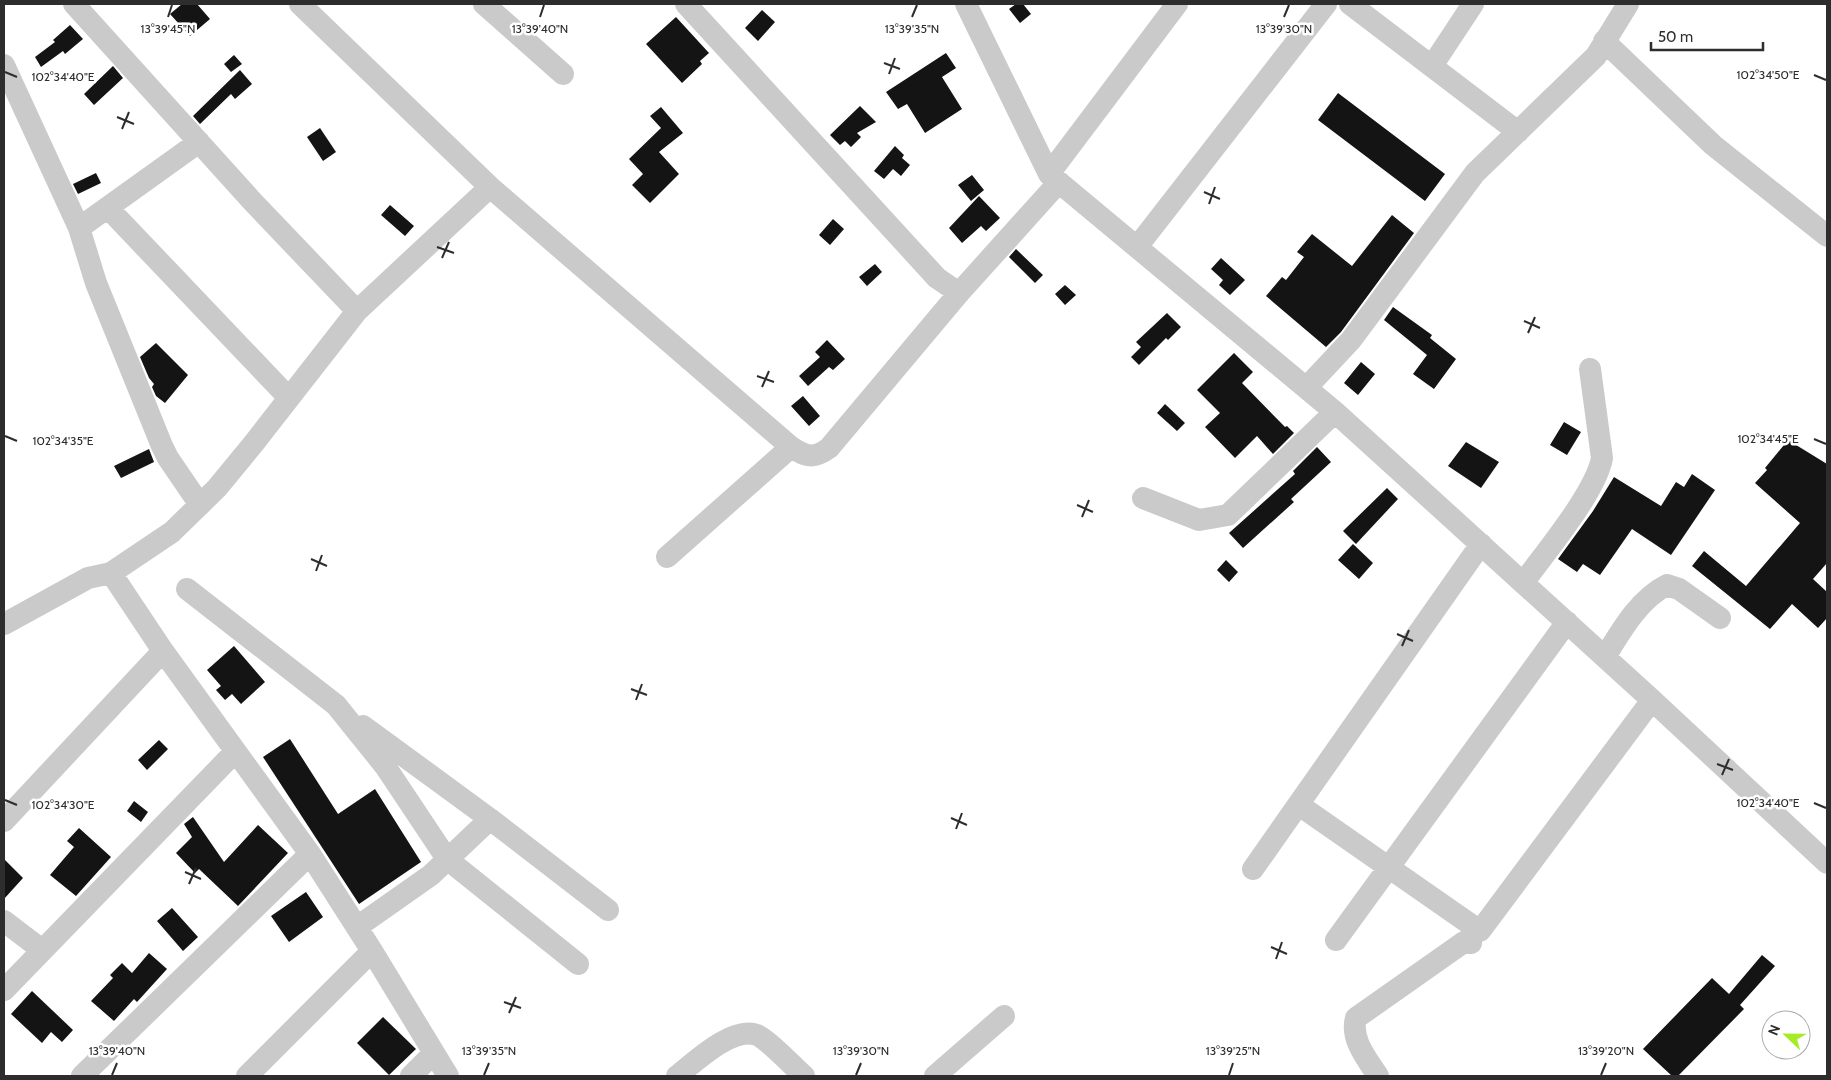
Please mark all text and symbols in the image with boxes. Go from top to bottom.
scale bar [1651,20,1764,52]
text: 13°39'45"N [141,21,195,36]
text: 13°39'40"N [512,21,568,36]
text: 13°39'35"N [885,21,939,36]
text: 13°39'30"N [1256,21,1312,36]
text: 50 m [1658,28,1693,46]
text: 102°34'50"E [1737,67,1800,82]
text: 102°34'40"E [31,69,95,84]
text: 102°34'45"E [1737,431,1799,446]
text: 102°34'35"E [33,433,94,448]
text: 102°34'40"E [1736,795,1800,810]
text: 102°34'30"E [32,797,95,812]
north arrow [1761,1010,1811,1060]
text: N [1764,1022,1784,1038]
text: 13°39'40"N [89,1043,145,1058]
text: 13°39'35"N [462,1043,516,1058]
text: 13°39'30"N [833,1043,889,1058]
text: 13°39'25"N [1206,1043,1260,1058]
text: 13°39'20"N [1578,1043,1634,1058]

